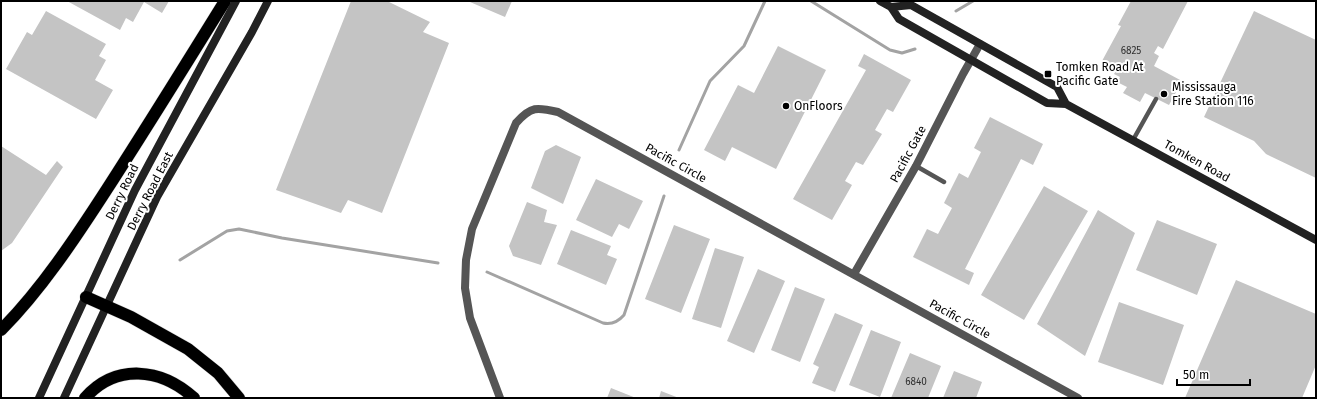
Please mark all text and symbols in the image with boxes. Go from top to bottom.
house number: 6825 [1121,45,1141,57]
place label: Tomken Road At Pacific Gate [1056,60,1144,88]
marker: Tomken Road At Pacific Gate [1043,69,1053,79]
place label: Mississauga Fire Station 116 [1172,80,1254,108]
marker: Mississauga Fire Station 116 [1159,89,1169,99]
place label: OnFloors [794,99,843,113]
marker: OnFloors [781,101,791,111]
street label: Pacific Gate [887,123,929,185]
street label: Tomken Road [1162,137,1232,185]
street label: Pacific Circle [643,140,709,186]
street label: Derry Road East [124,149,176,233]
street label: Derry Road [102,162,142,222]
street label: Pacific Circle [927,296,993,342]
scale bar [1177,361,1250,387]
text: 50 m [1183,368,1209,382]
house number: 6840 [905,376,927,388]

